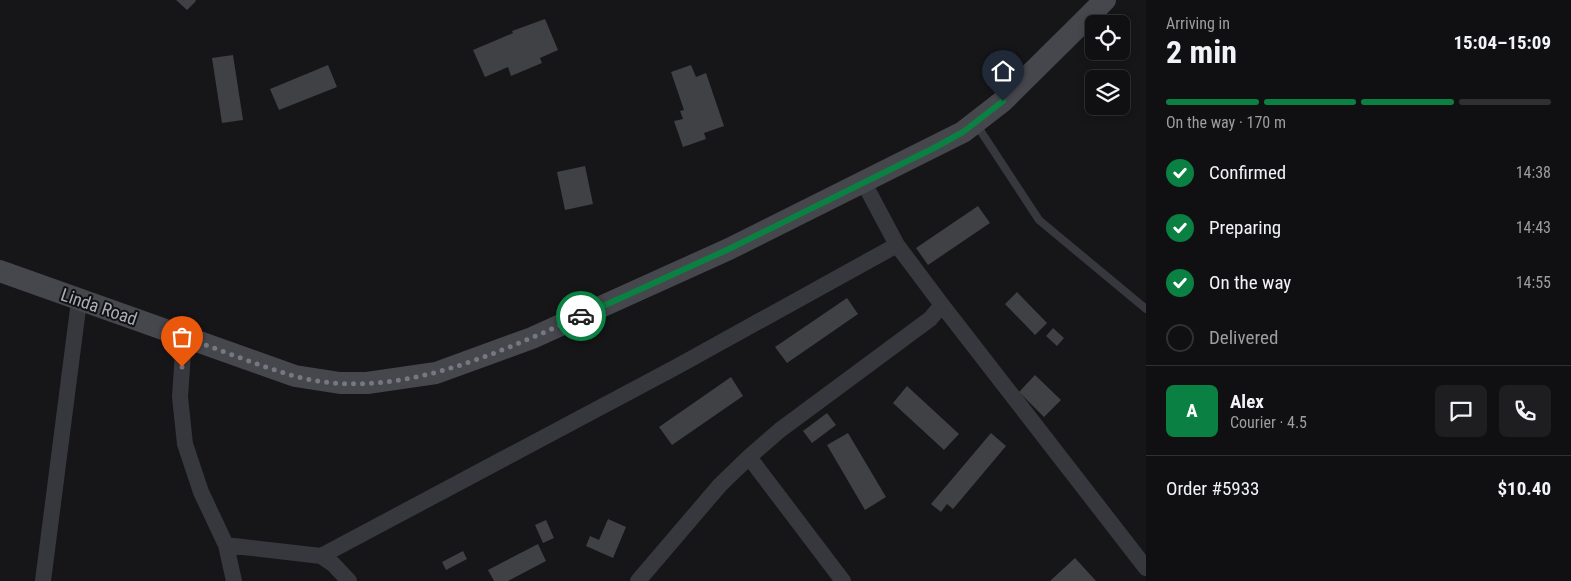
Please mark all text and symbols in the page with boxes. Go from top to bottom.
text: Arriving in [1166,14,1230,33]
map controls [1085,15,1130,115]
button: locate [1085,15,1130,60]
text: 15:04–15:09 [1453,31,1551,54]
text: 2 min [1166,33,1237,71]
pin [982,50,1024,101]
icon: home [989,57,1017,85]
button: layers [1085,70,1130,115]
text: On the way · 170 m [1166,113,1286,132]
icon: check [1166,159,1194,187]
text: Confirmed [1209,161,1286,184]
text: 14:38 [1516,163,1551,182]
icon: check [1166,214,1194,242]
text: Preparing [1209,216,1281,239]
text: 14:43 [1516,218,1551,237]
icon: check [1166,269,1194,297]
text: On the way [1209,271,1291,294]
text: 14:55 [1516,273,1551,292]
street label: Linda Road [58,284,140,329]
courier [556,291,606,341]
icon: car [567,302,595,330]
pin [161,316,203,367]
icon: bag [168,323,196,351]
text: Delivered [1209,326,1278,349]
button: chat [1435,385,1487,437]
button: phone [1499,385,1551,437]
text: Alex [1230,390,1264,413]
text: A [1186,399,1198,422]
text: Courier · 4.5 [1230,413,1307,432]
text: Order #5933 [1166,477,1259,500]
text: $10.40 [1497,477,1551,500]

